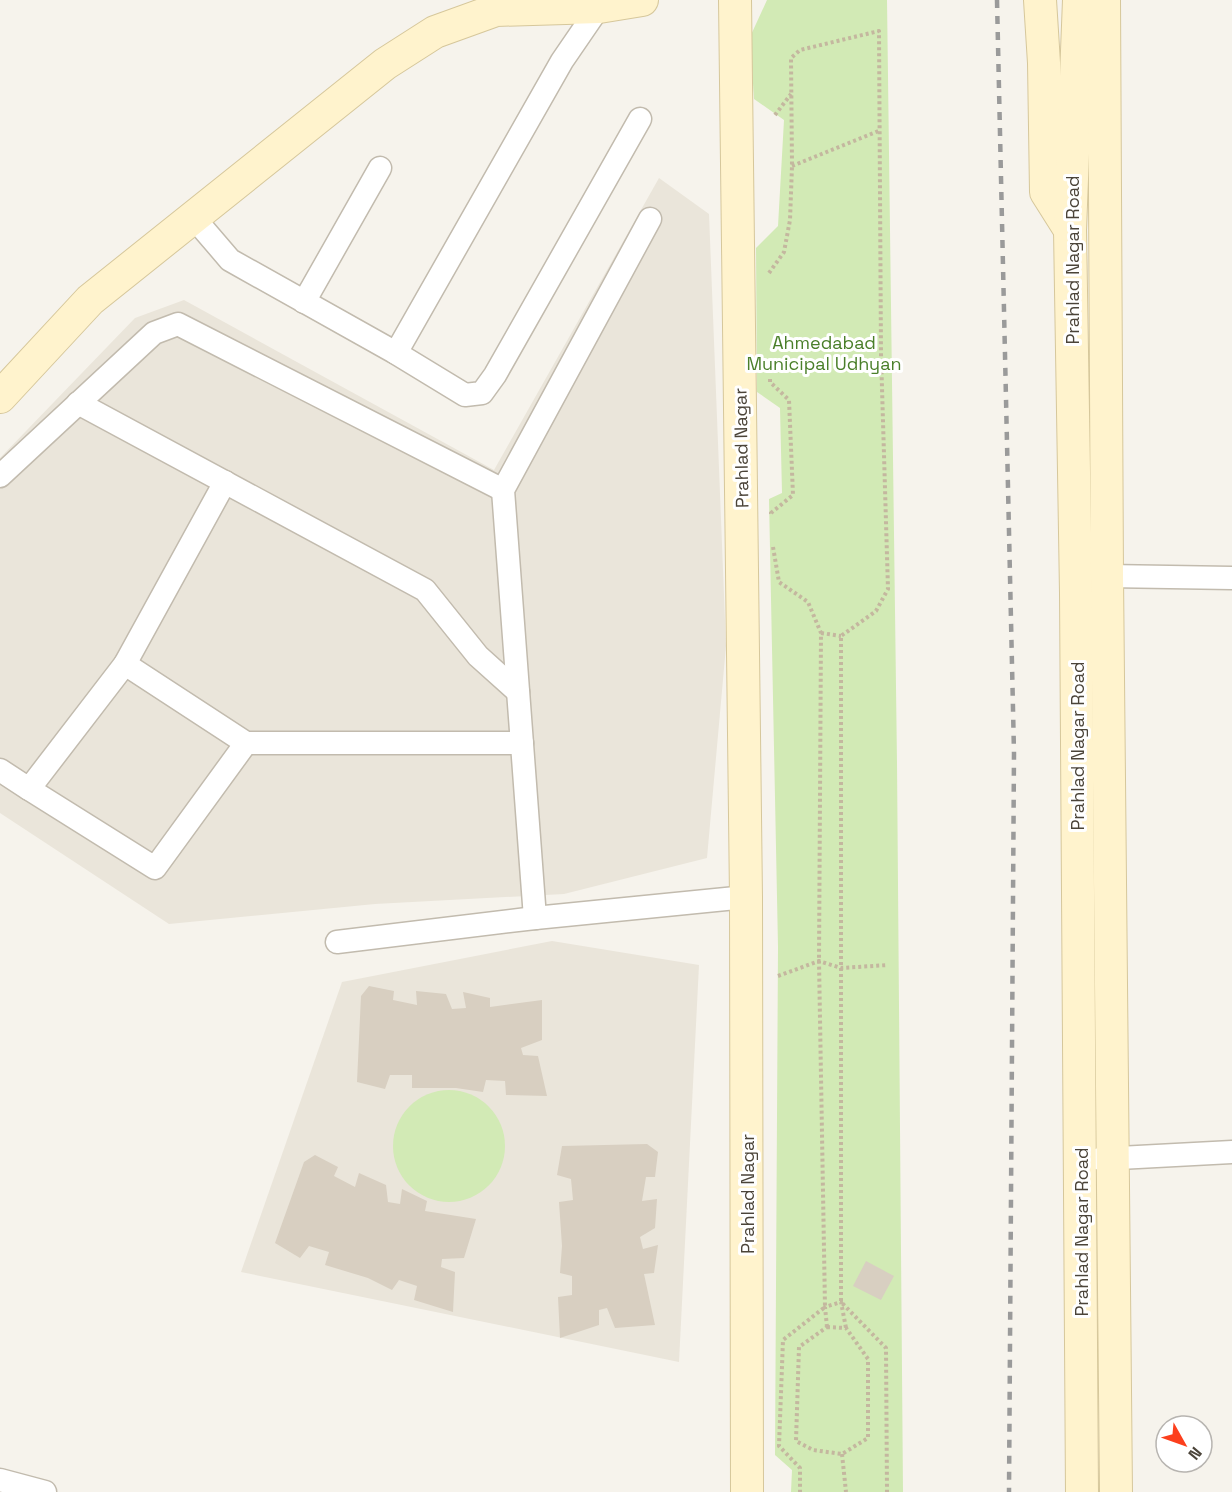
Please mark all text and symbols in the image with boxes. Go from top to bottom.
street label: Prahlad Nagar Road [1061,176,1084,344]
park label: Ahmedabad Municipal Udhyan [746,331,902,375]
street label: Prahlad Nagar [728,388,754,508]
street label: Prahlad Nagar Road [1066,662,1089,830]
street label: Prahlad Nagar [736,1134,759,1254]
street label: Prahlad Nagar Road [1070,1148,1093,1316]
north arrow [1154,1414,1214,1474]
text: N [1184,1442,1207,1464]

